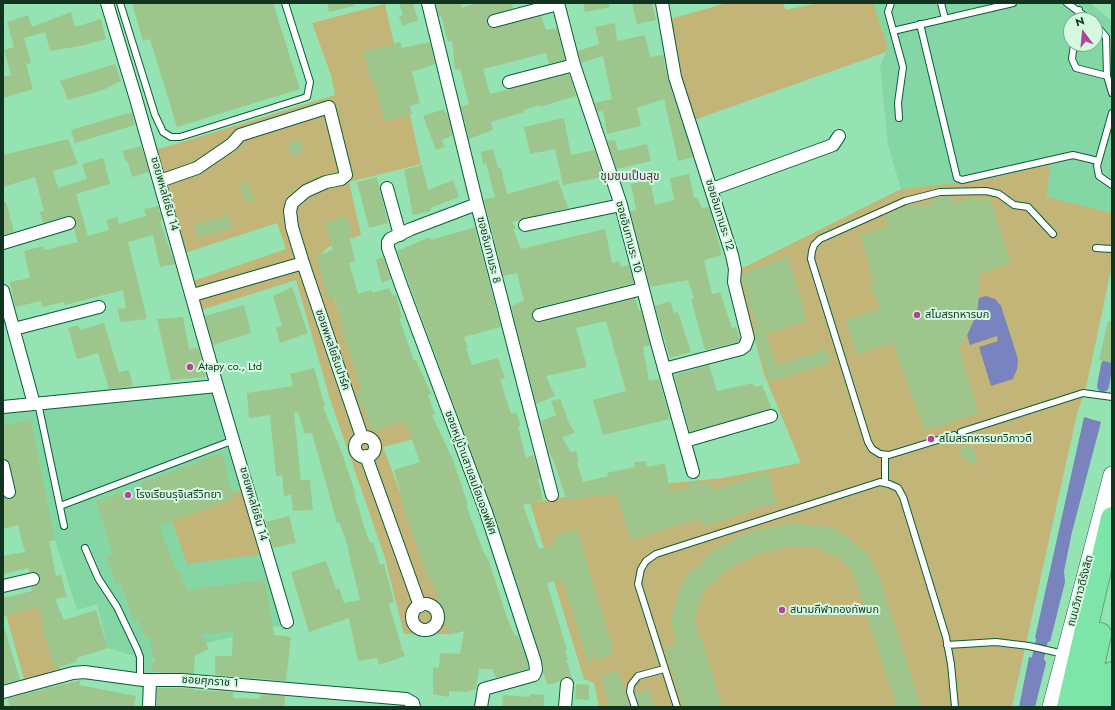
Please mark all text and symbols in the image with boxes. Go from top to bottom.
north arrow [1063,12,1103,52]
text: N [1074,13,1086,30]
street label: ซอยพหลโยธิน 14 [147,155,181,233]
district label: ชุมชนเป็นสุข [600,170,660,184]
street label: ซอยอินทามระ 12 [702,178,736,252]
street label: ซอยอินทามระ 10 [612,200,644,274]
street label: ซอยอินทามระ 8 [473,215,503,285]
street label: ซอยพหลโยธินปาร์ค [312,308,352,392]
place label: สโมสรทหารบก [925,308,989,322]
marker: สโมสรทหารบก [912,310,922,320]
place label: Atapy co., Ltd [198,360,262,374]
marker: Atapy co., Ltd [185,362,195,372]
street label: ซอยหมู่บ้านสายลมโฮมออฟฟิศ [441,409,499,537]
place label: สโมสรทหารบกวิภาวดี [939,432,1032,446]
marker: สโมสรทหารบกวิภาวดี [926,434,936,444]
street label: ซอยพหลโยธิน 14 [236,465,270,543]
place label: โรงเรียนรุจิเสรีวิทยา [136,488,221,502]
marker: โรงเรียนรุจิเสรีวิทยา [123,490,133,500]
street label: ถนนวิภาวดีรังสิต [1065,554,1097,628]
place label: สนามกีฬากองทัพบก [790,603,879,617]
marker: สนามกีฬากองทัพบก [777,605,787,615]
street label: ซอยศุภราช 1 [181,673,239,691]

